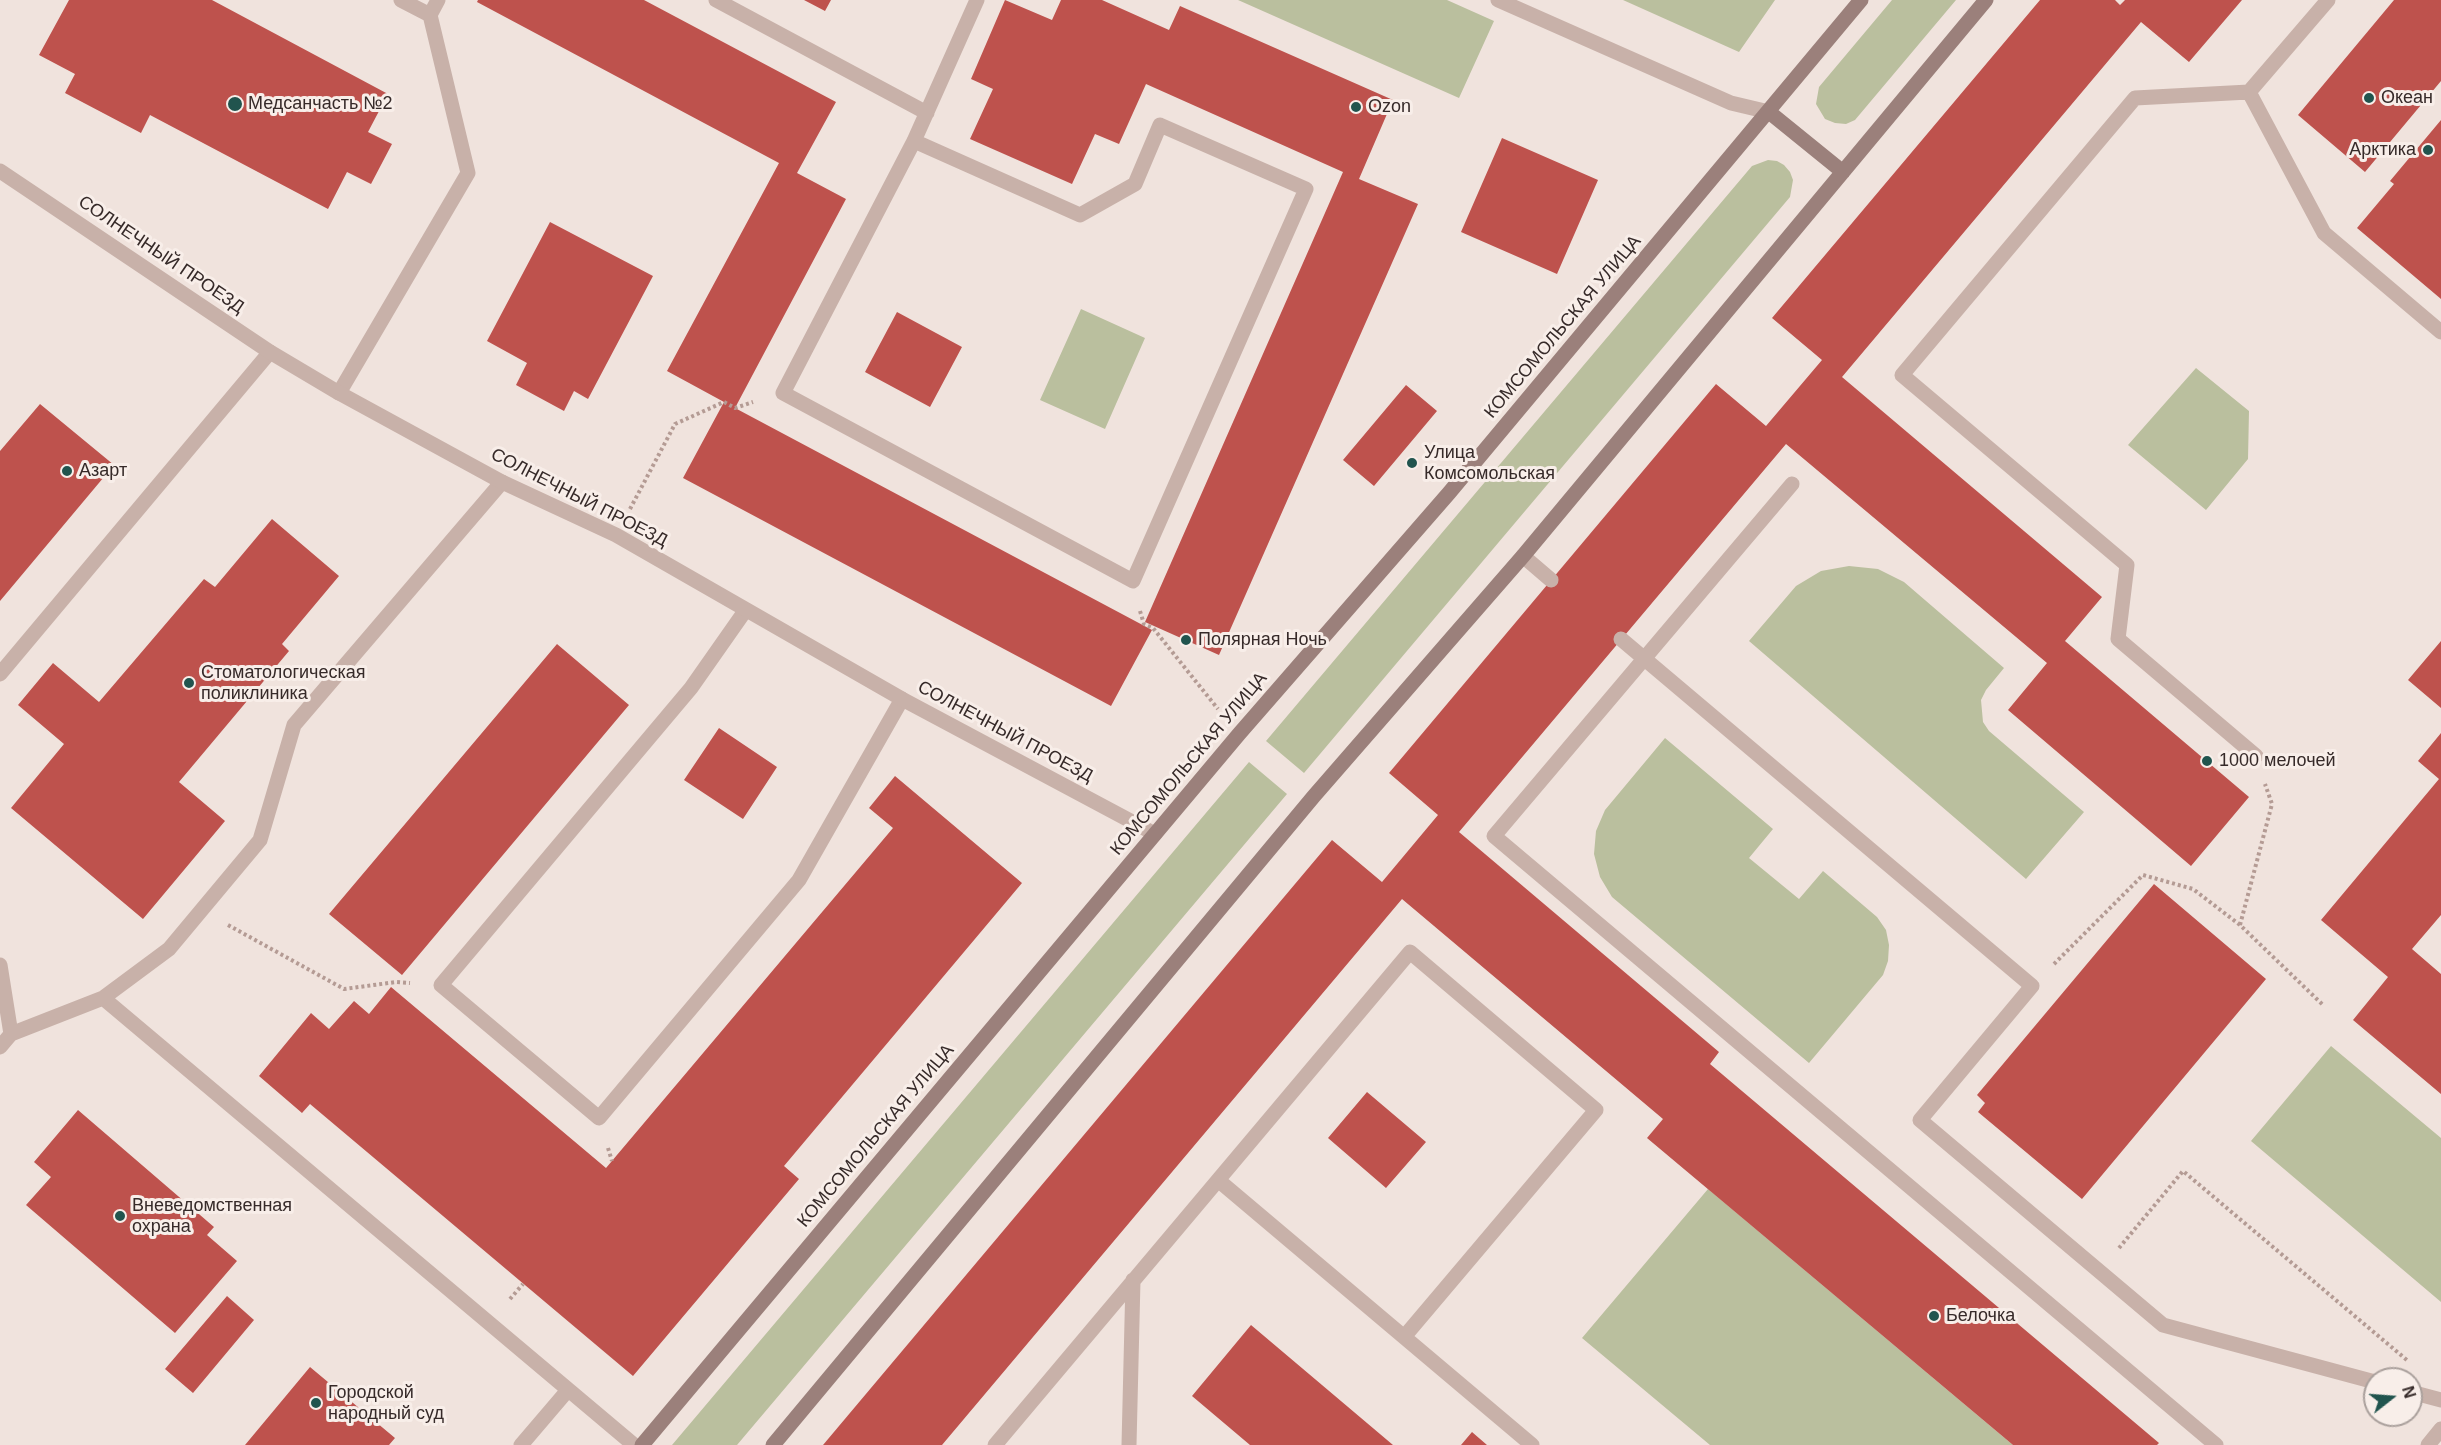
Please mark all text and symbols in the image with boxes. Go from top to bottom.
place label: Океан [2381,87,2433,109]
marker: Океан [2362,91,2376,105]
place label: Медсанчасть №2 [248,93,393,115]
marker: Медсанчасть №2 [226,95,244,113]
place label: Ozon [1368,96,1411,118]
marker: Ozon [1349,100,1363,114]
place label: Арктика [2349,139,2416,161]
marker: Арктика [2421,143,2435,157]
street label: СОЛНЕЧНЫЙ ПРОЕЗД [74,191,248,319]
street label: КОМСОМОЛЬСКАЯ УЛИЦА [1480,231,1646,423]
place label: Улица Комсомольская [1424,442,1555,484]
street label: СОЛНЕЧНЫЙ ПРОЕЗД [487,444,671,552]
marker: Улица Комсомольская [1405,456,1419,470]
place label: Азарт [79,460,127,482]
marker: Азарт [60,464,74,478]
place label: Полярная Ночь [1198,629,1327,651]
marker: Полярная Ночь [1179,633,1193,647]
place label: Стоматологическая поликлиника [201,662,365,704]
street label: КОМСОМОЛЬСКАЯ УЛИЦА [1106,668,1272,860]
marker: Стоматологическая поликлиника [182,676,196,690]
street label: СОЛНЕЧНЫЙ ПРОЕЗД [914,677,1096,787]
place label: 1000 мелочей [2219,750,2336,772]
marker: 1000 мелочей [2200,754,2214,768]
street label: КОМСОМОЛЬСКАЯ УЛИЦА [793,1040,959,1232]
place label: Вневедомственная охрана [132,1195,292,1238]
marker: Вневедомственная охрана [113,1209,127,1223]
place label: Белочка [1946,1305,2015,1327]
marker: Белочка [1927,1309,1941,1323]
north arrow [2363,1367,2423,1427]
place label: Городской народный суд [328,1382,444,1424]
text: N [2399,1384,2419,1400]
marker: Городской народный суд [309,1396,323,1410]

